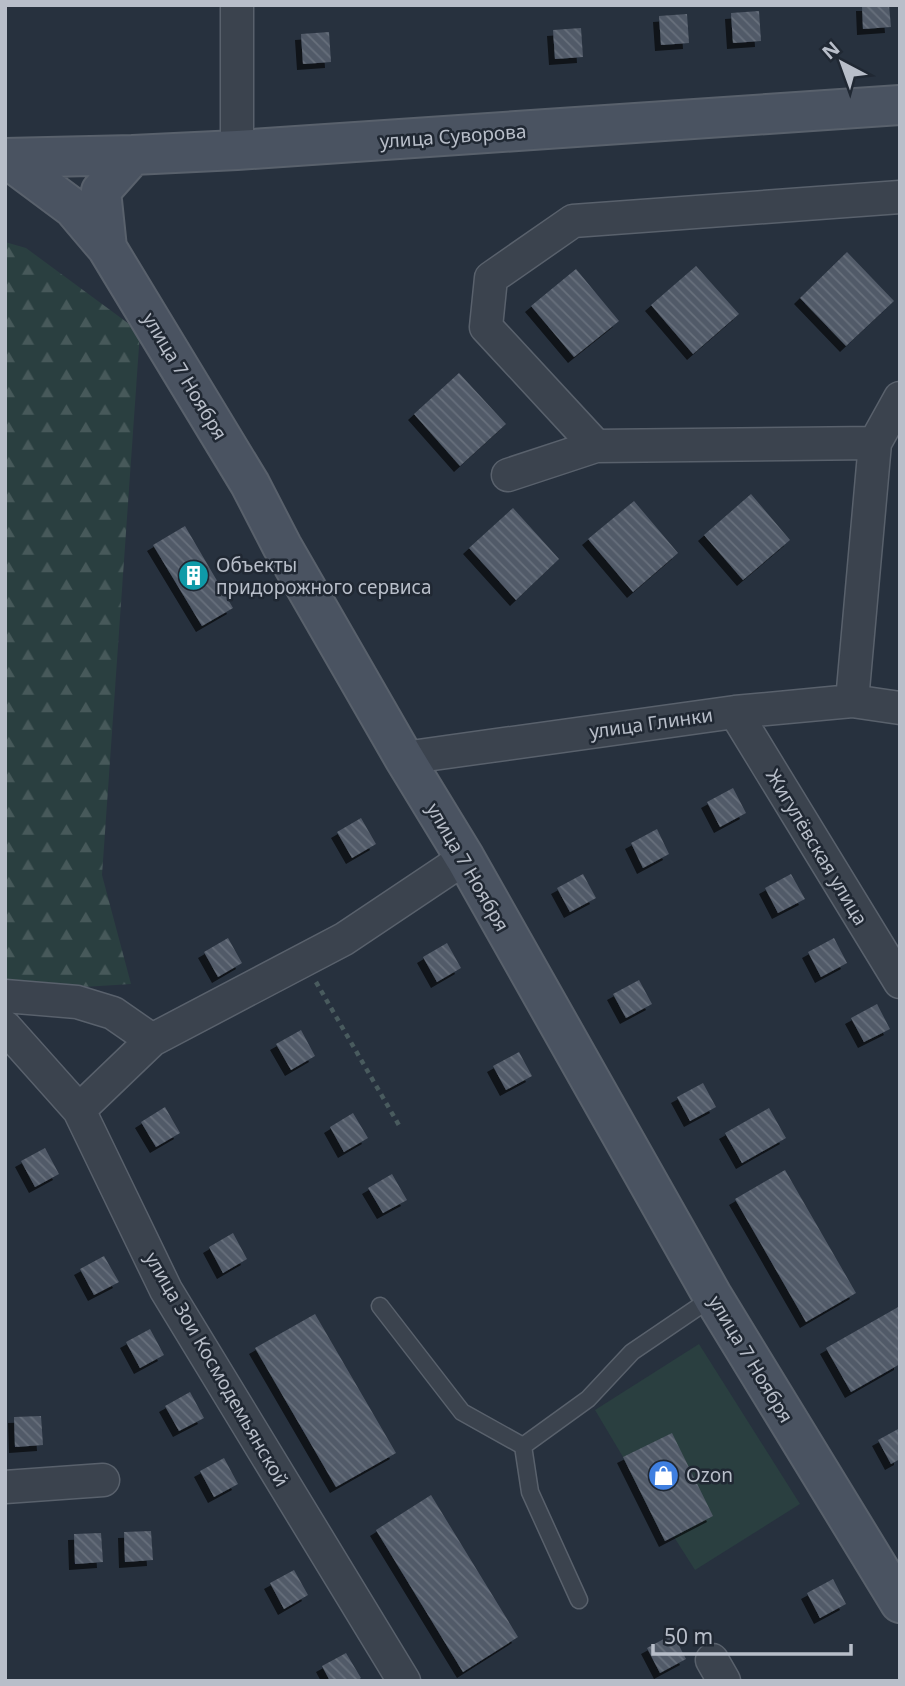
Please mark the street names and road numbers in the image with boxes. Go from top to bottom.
street label: улица Суворова [379,118,527,154]
street label: улица 7 Ноября [137,307,233,445]
street label: улица Глинки [588,701,714,745]
street label: Жигулёвская улица [760,764,874,930]
street label: улица 7 Ноября [421,798,515,936]
street label: улица Зои Космодемьянской [139,1247,295,1491]
street label: улица 7 Ноября [703,1290,799,1428]

